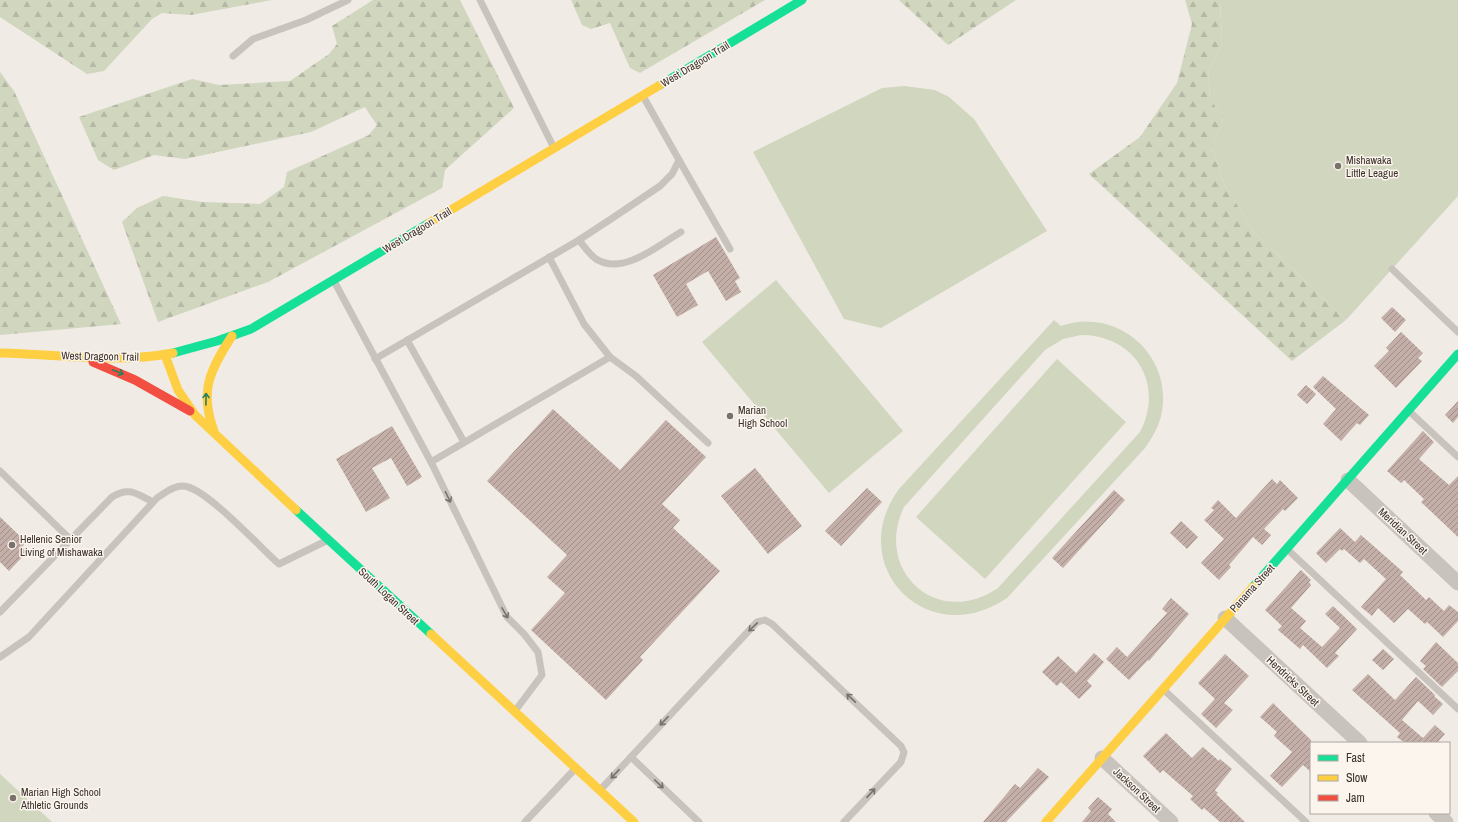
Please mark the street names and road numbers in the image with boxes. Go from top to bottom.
street label: West Dragoon Trail [658,38,732,90]
street label: West Dragoon Trail [380,204,454,256]
street label: West Dragoon Trail [61,348,139,364]
street label: Meridian Street [1375,505,1431,558]
street label: Panama Street [1227,561,1278,615]
street label: South Logan Street [356,564,423,628]
street label: Hendricks Street [1264,653,1323,709]
street label: Jackson Street [1110,765,1164,816]

